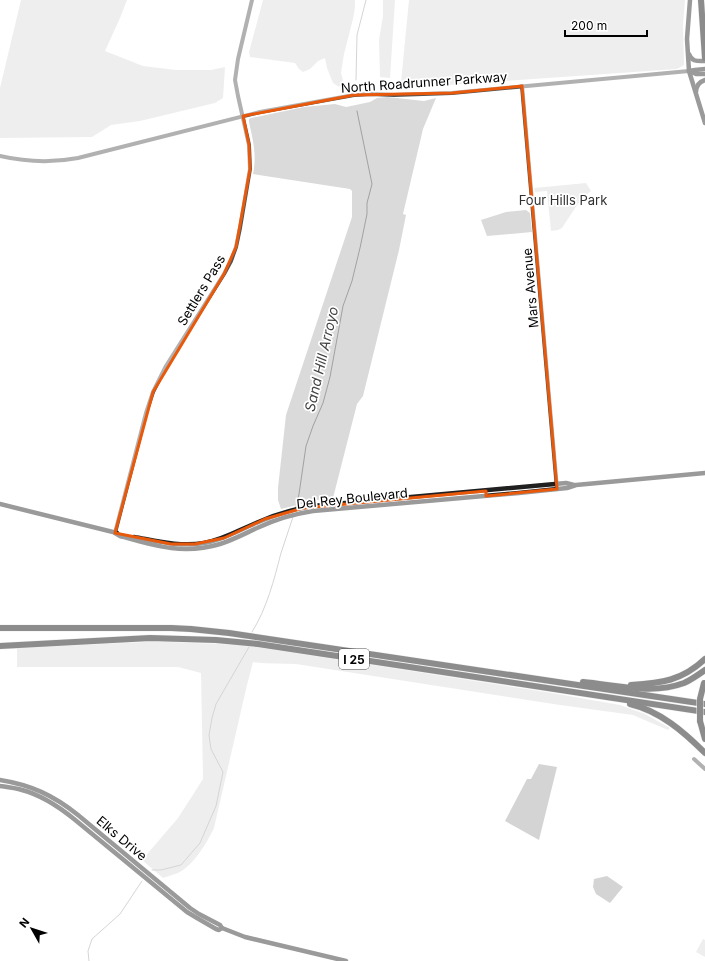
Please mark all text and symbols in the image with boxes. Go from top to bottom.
scale bar [565,12,647,38]
text: 200 m [571,18,607,33]
street label: North Roadrunner Parkway [340,68,508,96]
park label: Four Hills Park [519,192,607,208]
street label: Mars Avenue [519,247,541,329]
street label: Settlers Pass [174,252,228,328]
water label: Sand Hill Arroyo [301,305,341,413]
street label: Del Rey Boulevard [296,484,408,512]
road number: I 25 [339,649,369,669]
street label: Elks Drive [94,812,150,864]
north arrow [12,909,52,949]
text: N [16,915,32,930]

